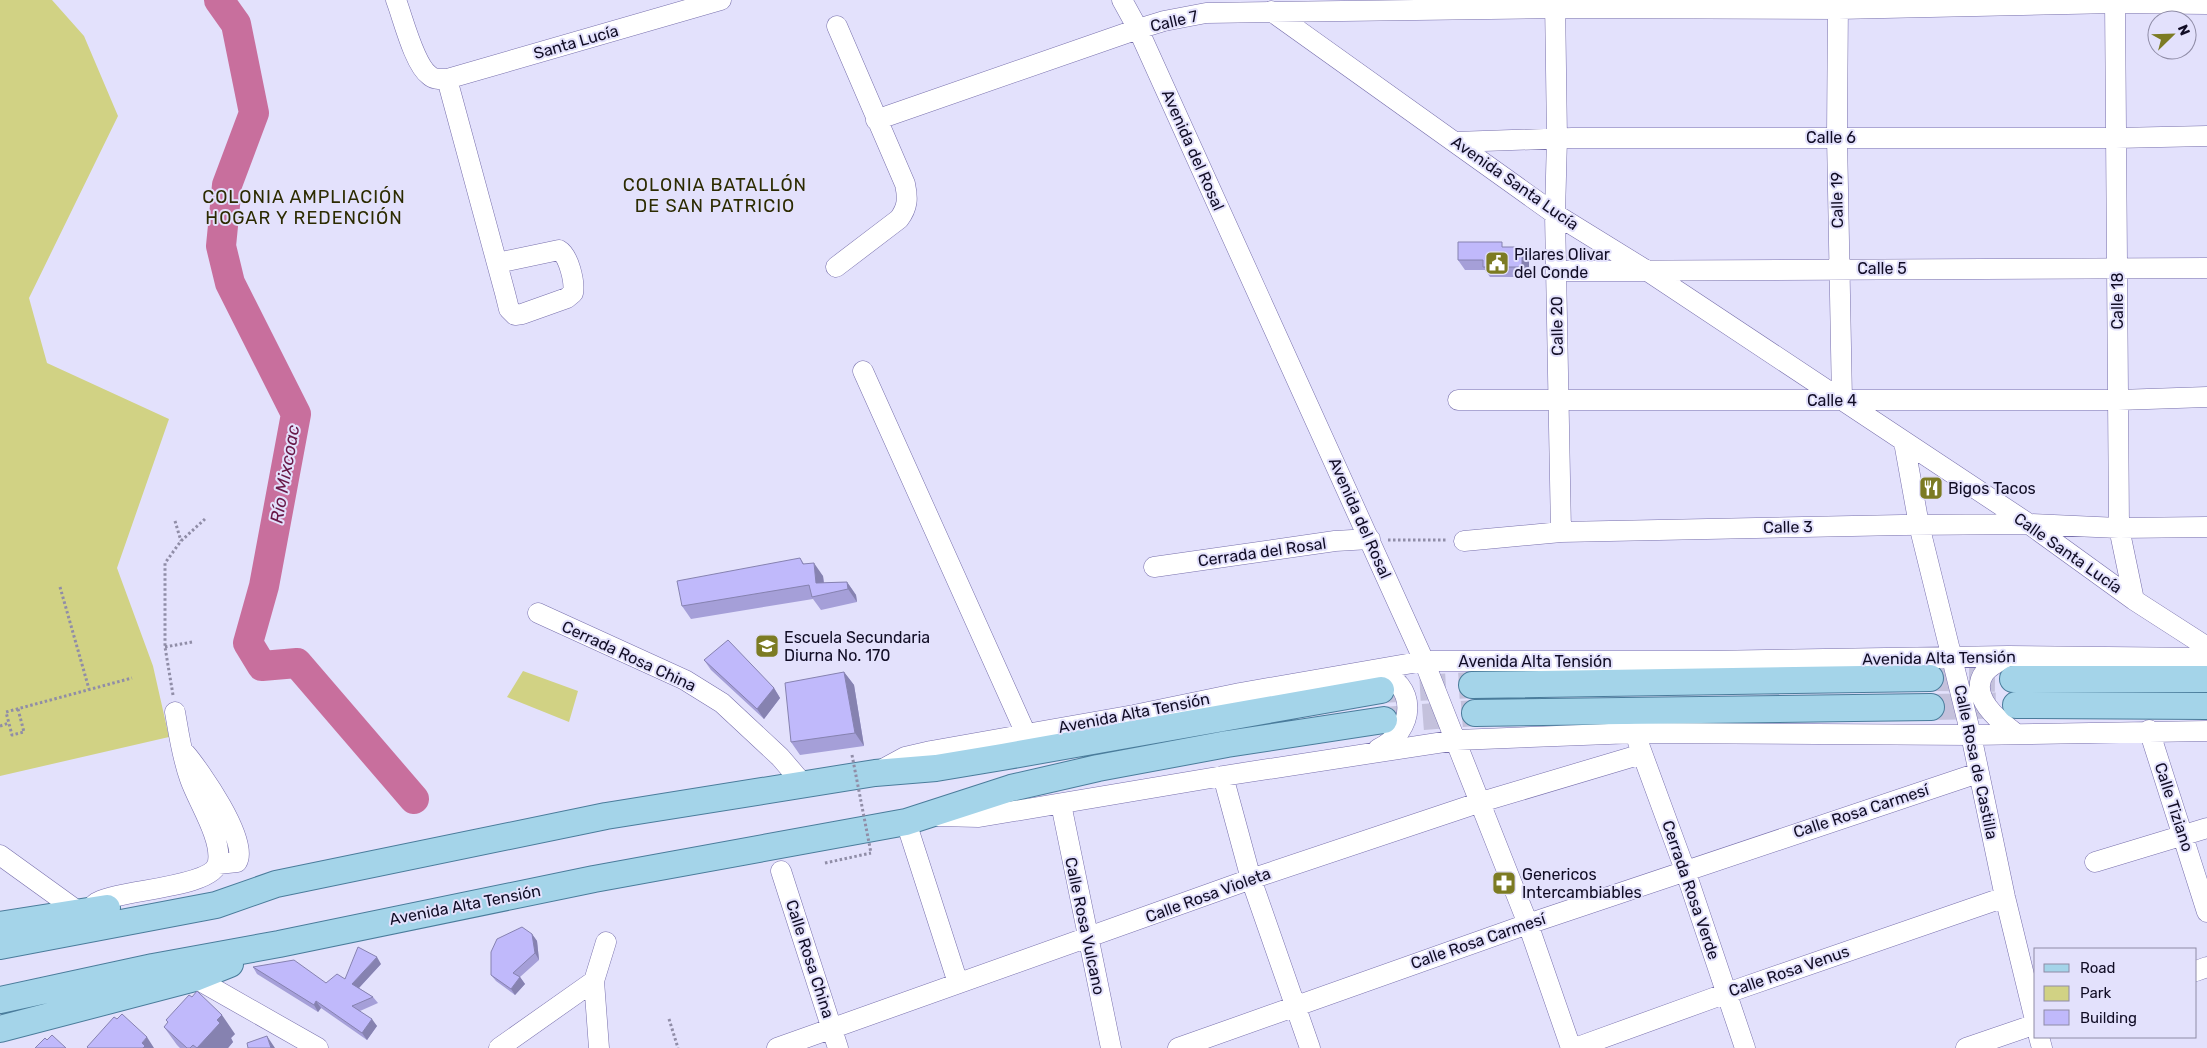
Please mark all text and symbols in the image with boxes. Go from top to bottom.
street label: Calle 7 [1148,6,1200,36]
north arrow [2147,10,2197,60]
street label: Santa Lucía [531,21,621,63]
text: N [2174,22,2193,38]
street label: Avenida del Rosal [1158,87,1228,213]
street label: Calle 6 [1806,128,1856,147]
street label: Avenida Santa Lucía [1448,132,1582,234]
street label: Calle 19 [1827,172,1847,228]
district label: COLONIA BATALLÓN DE SAN PATRICIO [623,174,807,217]
district label: COLONIA AMPLIACIÓN HOGAR Y REDENCIÓN [202,186,406,229]
place label: Pilares Olivar del Conde [1514,245,1610,282]
public building icon: Pilares Olivar del Conde [1484,250,1510,276]
street label: Calle 5 [1857,259,1907,278]
street label: Calle 18 [2108,272,2127,330]
street label: Calle 20 [1547,296,1567,356]
street label: Calle 4 [1807,391,1857,410]
water label: Río Mixcoac [265,423,305,525]
street label: Avenida del Rosal [1325,455,1395,581]
restaurant icon: Bigos Tacos [1918,475,1944,501]
place label: Bigos Tacos [1948,479,2036,498]
street label: Calle Santa Lucía [2010,509,2126,597]
street label: Calle 3 [1763,517,1813,537]
street label: Cerrada del Rosal [1197,534,1327,570]
street label: Cerrada Rosa China [559,617,699,695]
place label: Escuela Secundaria Diurna No. 170 [784,628,930,665]
school or university icon: Escuela Secundaria Diurna No. 170 [754,633,780,659]
street label: Avenida Alta Tensión [1862,647,2016,669]
street label: Avenida Alta Tensión [1458,652,1612,671]
street label: Calle Rosa de Castilla [1950,683,2002,841]
street label: Avenida Alta Tensión [1057,689,1211,737]
street label: Calle Tiziano [2151,760,2197,854]
street label: Calle Rosa Carmesí [1791,780,1932,842]
street label: Cerrada Rosa Verde [1658,818,1724,962]
street label: Calle Rosa Vulcano [1061,855,1109,997]
street label: Calle Rosa Violeta [1143,864,1273,926]
place label: Genericos Intercambiables [1522,865,1642,902]
pharmacy icon: Genericos Intercambiables [1491,870,1517,896]
street label: Avenida Alta Tensión [388,881,542,929]
street label: Calle Rosa China [782,897,838,1021]
street label: Calle Rosa Carmesí [1408,909,1549,973]
street label: Calle Rosa Venus [1726,941,1852,1001]
legend [2034,948,2197,1038]
text: Road [2080,959,2116,977]
text: Park [2080,984,2111,1002]
text: Building [2080,1009,2137,1027]

